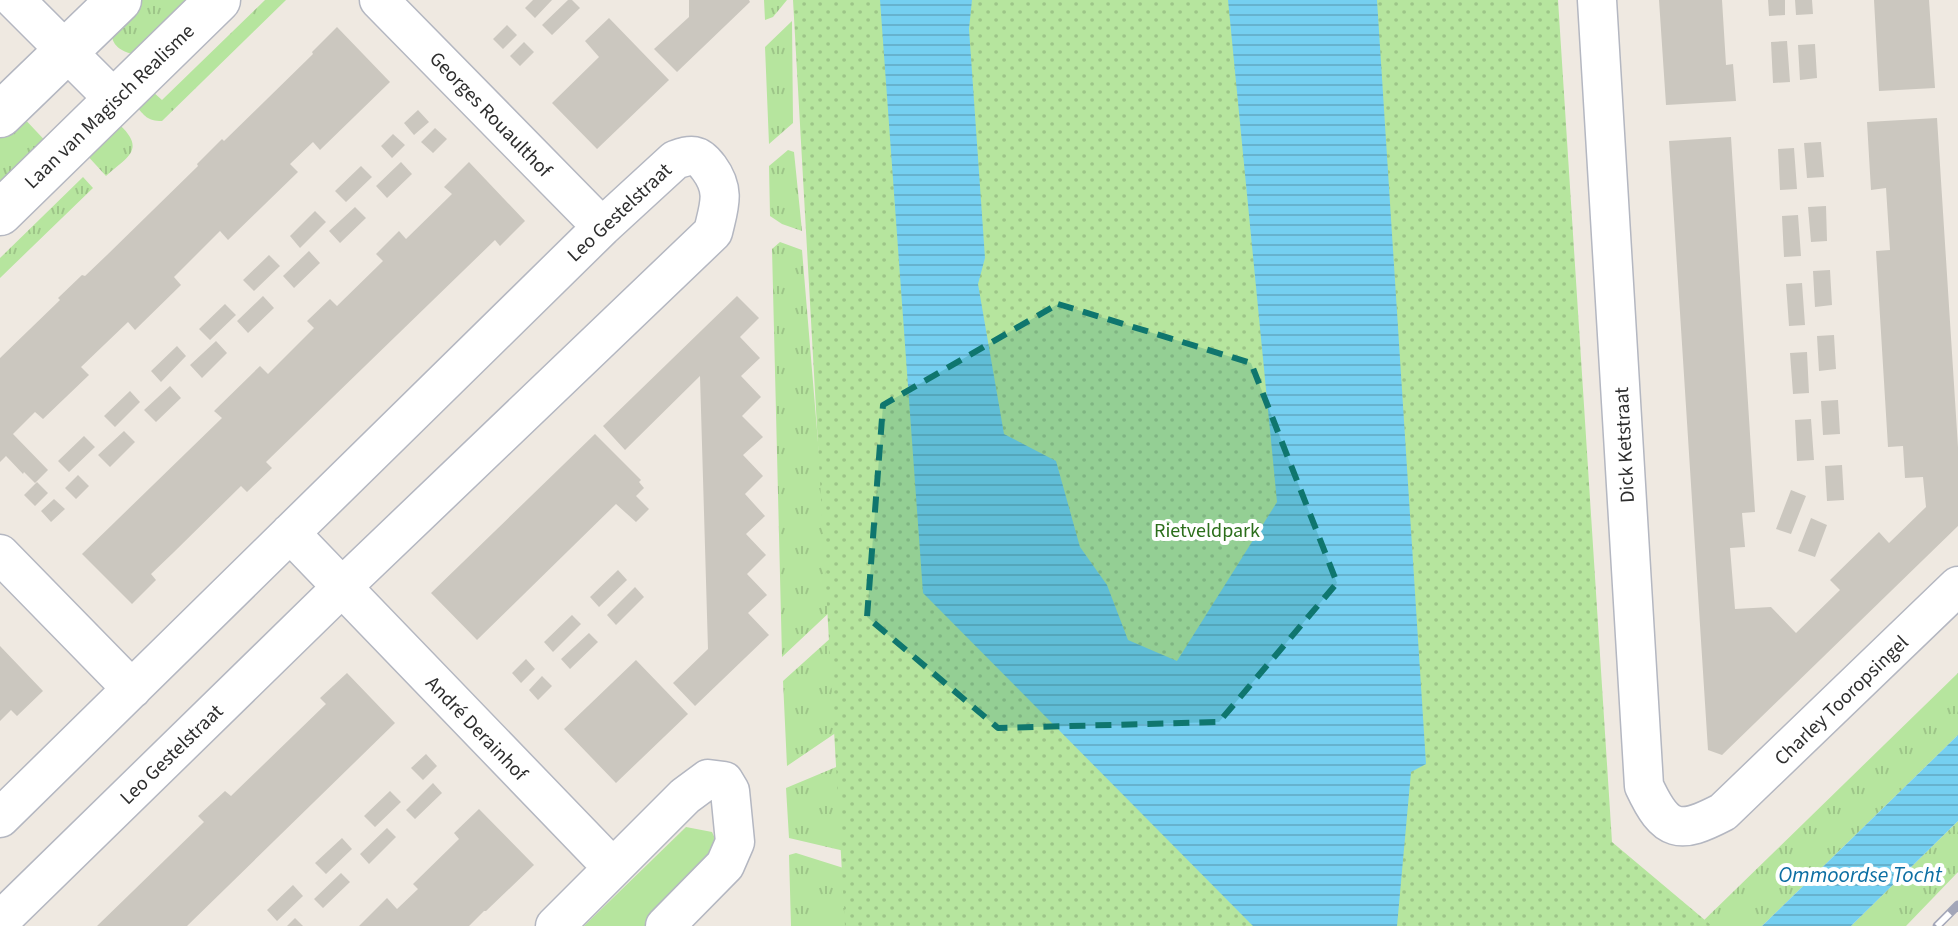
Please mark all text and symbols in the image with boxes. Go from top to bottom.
street label: Laan van Magisch Realisme [18,18,201,195]
street label: Georges Rouaulthof [423,46,559,185]
street label: Leo Gestelstraat [561,157,678,269]
street label: Dick Ketstraat [1608,386,1642,504]
park label: Rietveldpark [1154,517,1260,545]
street label: Charley Tooropsingel [1768,629,1915,772]
street label: André Derainhof [419,670,534,788]
street label: Leo Gestelstraat [114,698,230,811]
water label: Ommoordse Tocht [1778,859,1943,891]

